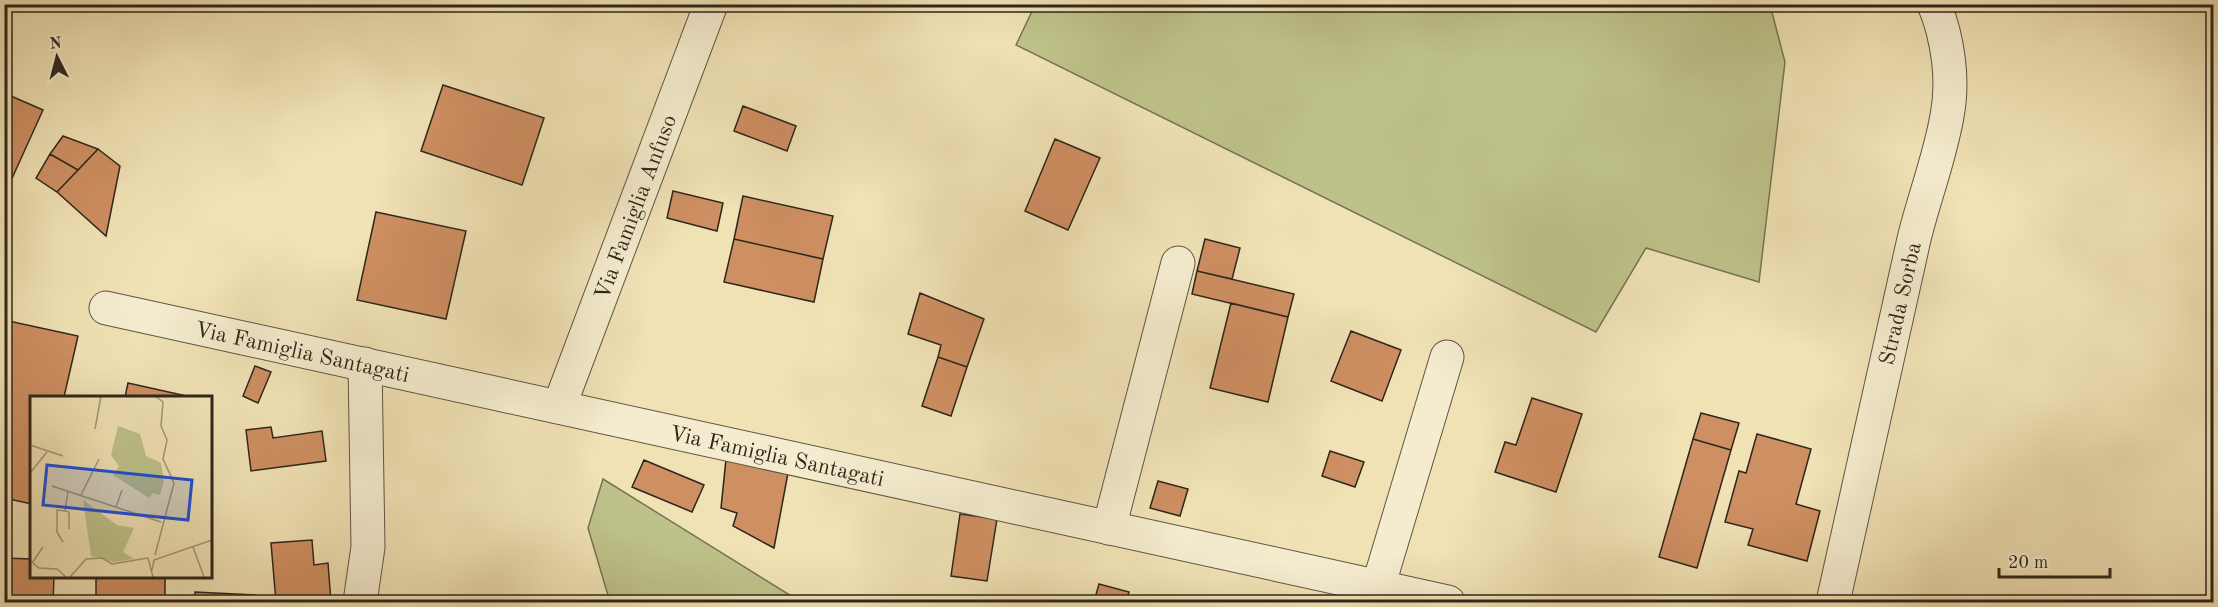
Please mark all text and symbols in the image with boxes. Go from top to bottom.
north arrow [27,27,87,87]
text: N [49,35,63,53]
street label: Via Famiglia Anfuso [592,112,681,303]
street label: Strada Sorba [1877,240,1926,367]
street label: Via Famiglia Santagati [193,319,411,387]
inset map [30,396,212,577]
street label: Via Famiglia Santagati [667,423,886,491]
scale bar [1999,541,2110,579]
text: 20 m [2008,554,2048,572]

